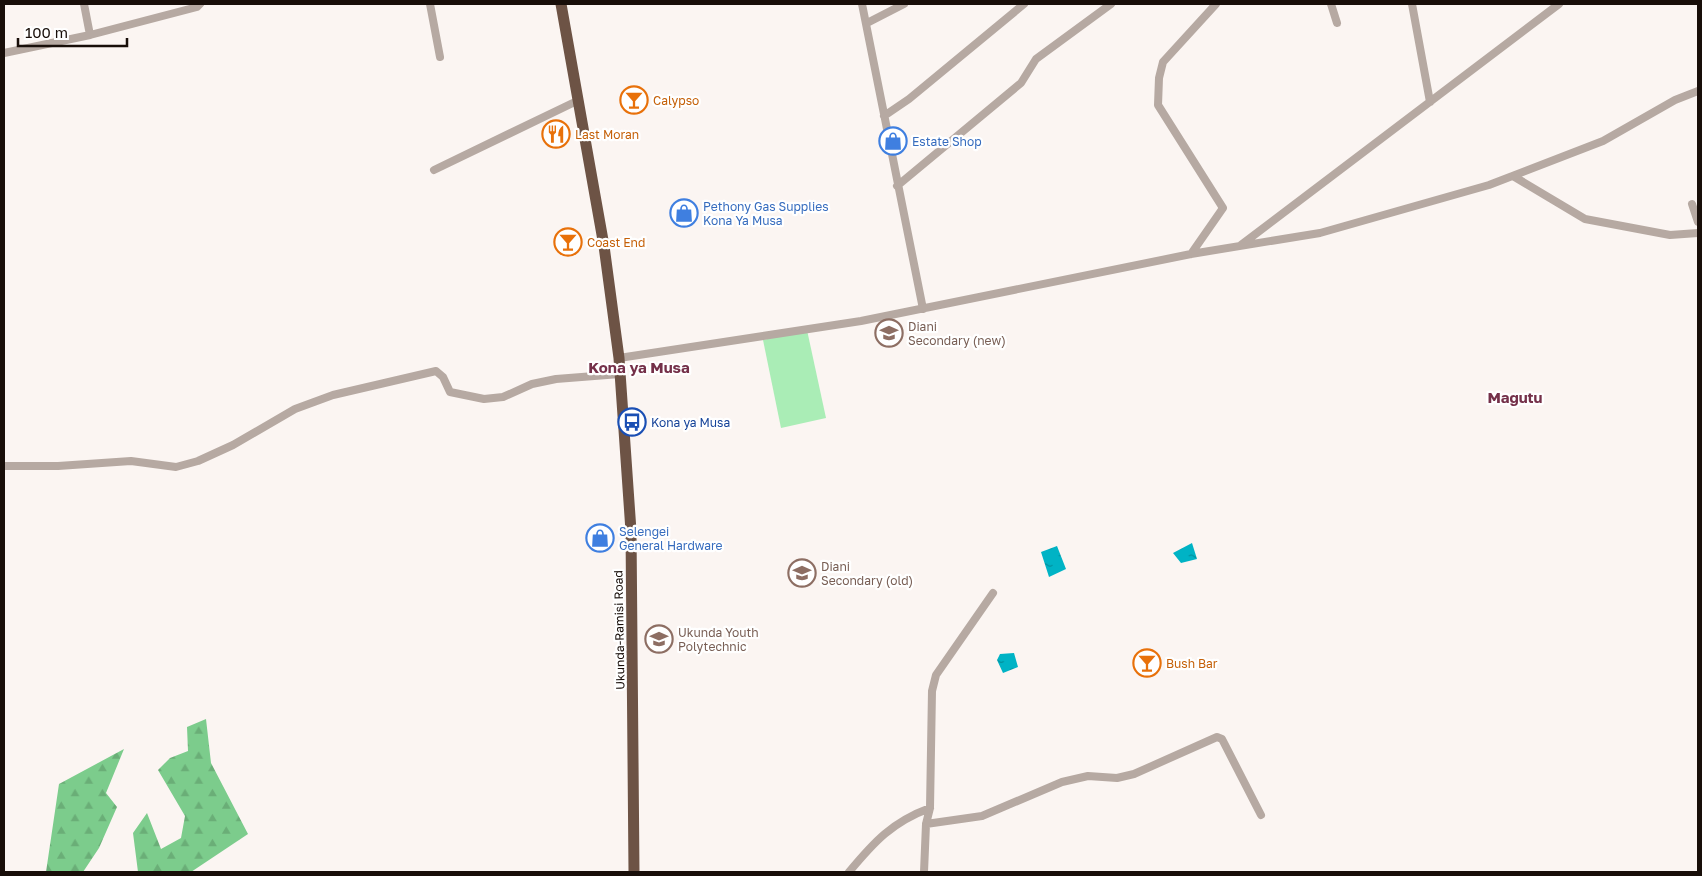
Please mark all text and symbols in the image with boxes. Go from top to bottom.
scale bar [18,15,126,47]
text: 100 m [25,23,68,41]
bar icon: Calypso [619,85,649,115]
place label: Calypso [653,93,699,108]
restaurant icon: Last Moran [541,119,571,149]
shop icon: Estate Shop [878,126,908,156]
place label: Last Moran [575,127,639,142]
place label: Estate Shop [912,134,982,149]
shop icon: Pethony Gas Supplies Kona Ya Musa [669,198,699,228]
place label: Pethony Gas Supplies Kona Ya Musa [703,199,829,228]
bar icon: Coast End [553,227,583,257]
place label: Coast End [587,235,645,250]
school or university icon: Diani Secondary (new) [874,318,904,348]
place label: Diani Secondary (new) [908,319,1006,348]
district label: Kona ya Musa [588,358,690,376]
district label: Magutu [1487,388,1543,406]
bus stop icon: Kona ya Musa [617,407,647,437]
place label: Kona ya Musa [651,415,730,430]
shop icon: Selengei General Hardware [585,523,615,553]
place label: Selengei General Hardware [619,524,723,553]
school or university icon: Diani Secondary (old) [787,558,817,588]
place label: Diani Secondary (old) [821,559,913,588]
street label: Ukunda-Ramisi Road [610,570,628,690]
school or university icon: Ukunda Youth Polytechnic [644,624,674,654]
place label: Ukunda Youth Polytechnic [678,625,759,654]
bar icon: Bush Bar [1132,648,1162,678]
place label: Bush Bar [1166,656,1218,671]

